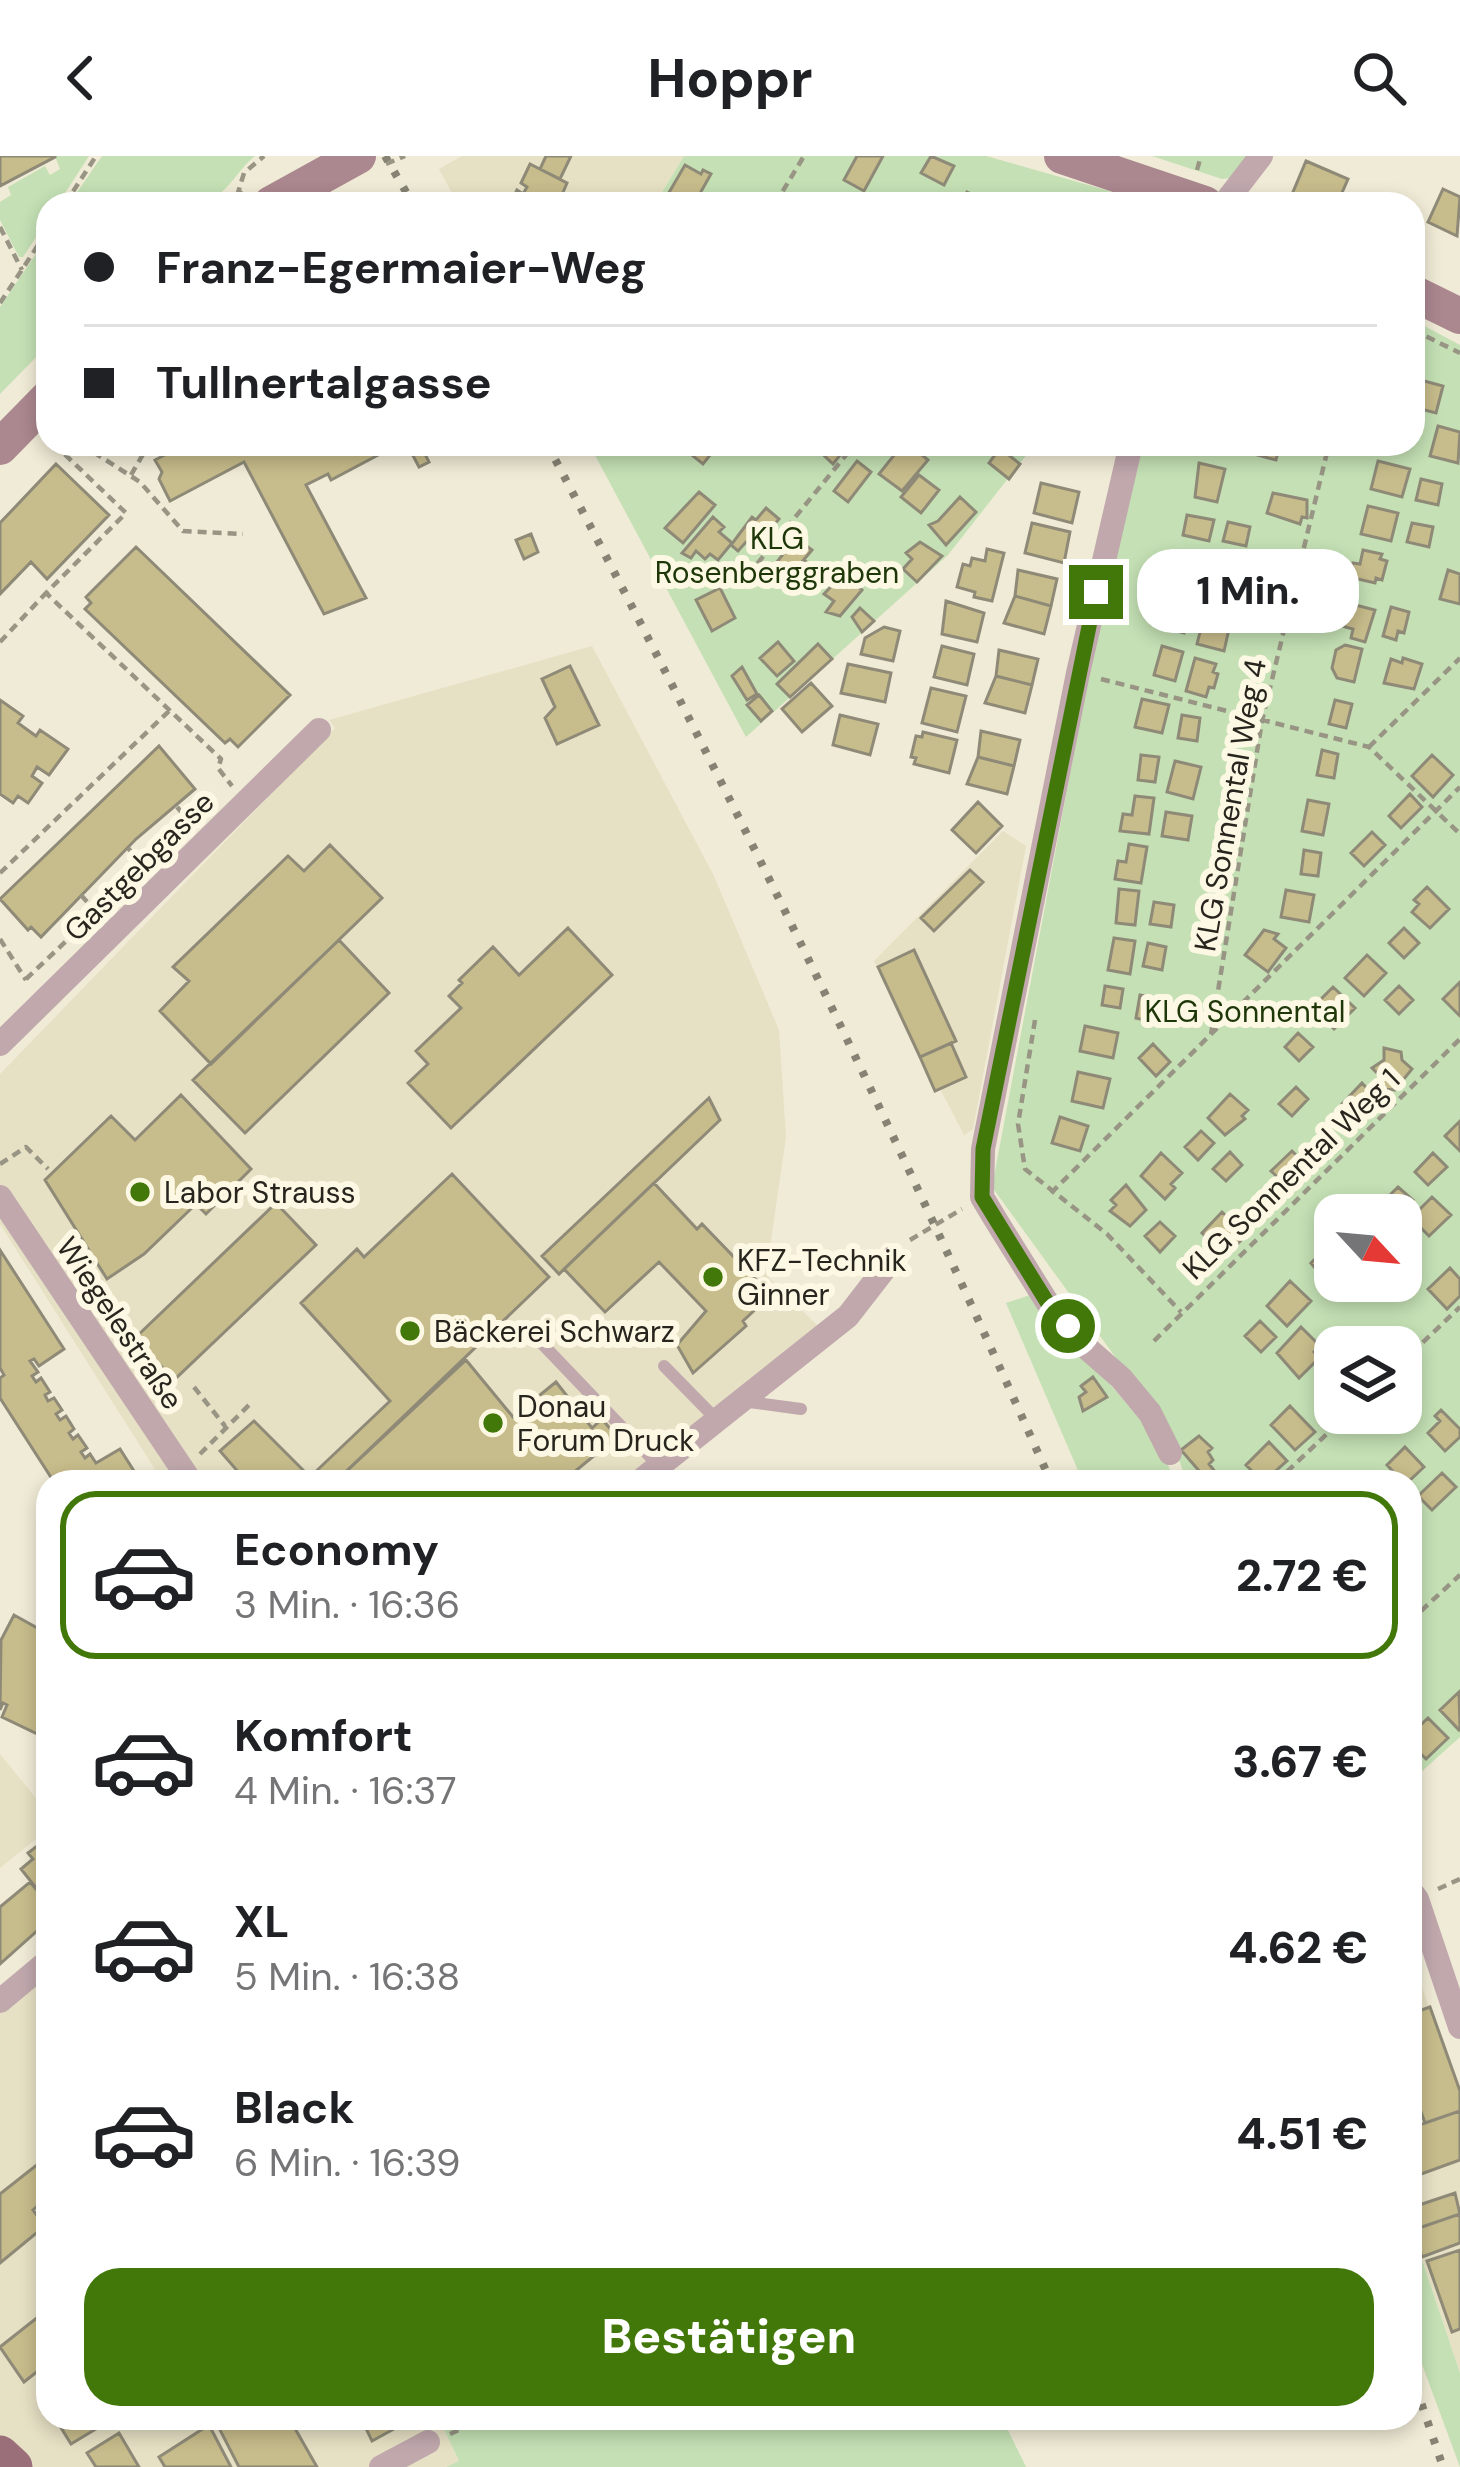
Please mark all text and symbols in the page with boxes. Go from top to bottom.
text: Hoppr [647,43,813,114]
icon: back [48,45,114,111]
icon: search [1346,45,1412,111]
text: Franz-Egermaier-Weg [156,238,647,297]
text: Tullnertalgasse [156,353,492,412]
park label: KLG Rosenberggraben [655,519,899,592]
callout: 1 Min. [1138,550,1360,634]
route end [1069,565,1123,619]
text: 1 Min. [1196,565,1300,616]
street label: KLG Sonnental Weg 4 [1185,656,1275,954]
street label: Gastgebgasse [56,783,222,949]
park label: KLG Sonnental [1145,992,1345,1031]
street label: KLG Sonnental Weg 1 [1174,1060,1408,1288]
place label: Labor Strauss [164,1173,356,1212]
marker: Labor Strauss [127,1179,153,1205]
north arrow [1314,1194,1422,1302]
map controls [1314,1194,1422,1434]
street label: Wiegelestraße [48,1229,192,1417]
place label: KFZ-Technik Ginner [737,1241,907,1314]
marker: KFZ-Technik Ginner [700,1264,726,1290]
route start [1041,1299,1095,1353]
place label: Bäckerei Schwarz [434,1312,675,1351]
marker: Bäckerei Schwarz [397,1318,423,1344]
button: layers [1314,1326,1422,1434]
place label: Donau Forum Druck [517,1387,694,1460]
marker: Donau Forum Druck [480,1410,506,1436]
text: Economy [234,1520,439,1579]
icon: car [90,1521,198,1629]
text: 2.72 € [1236,1546,1368,1605]
text: 3 Min. · 16:36 [234,1579,460,1630]
text: Komfort [234,1706,412,1765]
icon: car [90,1707,198,1815]
text: 3.67 € [1232,1732,1368,1791]
text: 4 Min. · 16:37 [234,1765,457,1816]
text: XL [234,1892,289,1951]
icon: car [90,1893,198,2001]
text: 4.62 € [1228,1918,1368,1977]
text: 5 Min. · 16:38 [234,1951,460,2002]
text: Black [234,2078,354,2137]
icon: car [90,2079,198,2187]
text: 4.51 € [1236,2104,1368,2163]
text: 6 Min. · 16:39 [234,2137,461,2188]
button: Bestätigen [84,2268,1374,2406]

